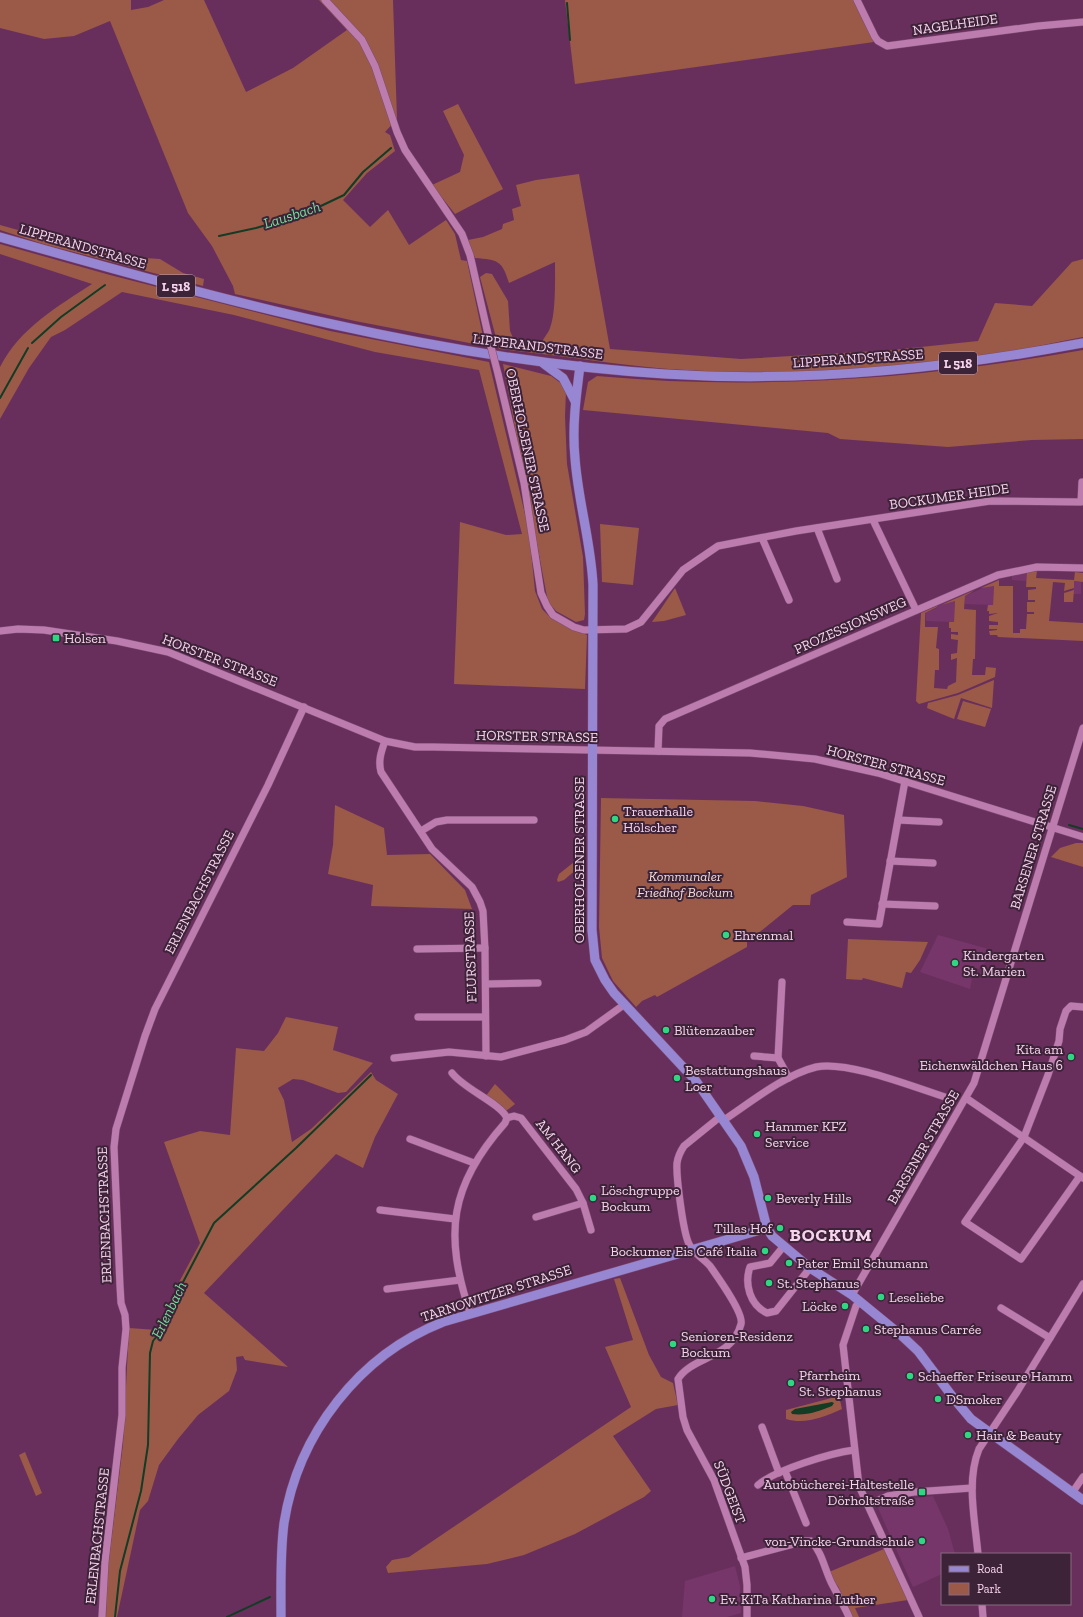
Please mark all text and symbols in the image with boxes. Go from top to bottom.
street label: NAGELHEIDE [912,10,999,39]
water label: Lausbach [261,197,323,233]
street label: LIPPERANDSTRASSE [17,220,148,273]
road number: L 518 [157,275,195,297]
street label: LIPPERANDSTRASSE [472,330,604,363]
street label: LIPPERANDSTRASSE [792,345,924,372]
road number: L 518 [939,352,977,374]
street label: OBERHOLSENER STRASSE [502,367,553,533]
street label: BOCKUMER HEIDE [888,480,1010,513]
street label: PROZESSIONSWEG [792,593,909,658]
place label: Holsen [64,630,106,647]
street label: HORSTER STRASSE [160,631,280,690]
marker: Holsen [51,633,61,643]
street label: HORSTER STRASSE [476,727,598,746]
street label: HORSTER STRASSE [825,741,947,790]
street label: OBERHOLSENER STRASSE [571,777,588,943]
street label: BARSENER STRASSE [1006,783,1060,911]
place label: Trauerhalle Hölscher [623,803,693,836]
marker: Trauerhalle Hölscher [610,814,620,824]
street label: ERLENBACHSTRASSE [161,828,238,957]
park label: Kommunaler Friedhof Bockum [637,868,733,901]
street label: FLURSTRASSE [460,911,481,1003]
place label: Ehrenmal [734,927,793,944]
marker: Ehrenmal [721,930,731,940]
place label: Kindergarten St. Marien [963,947,1044,980]
marker: Kindergarten St. Marien [950,958,960,968]
place label: Blütenzauber [674,1022,755,1039]
marker: Blütenzauber [661,1025,671,1035]
place label: Kita am Eichenwäldchen Haus 6 [919,1041,1063,1074]
marker: Kita am Eichenwäldchen Haus 6 [1066,1052,1076,1062]
place label: Bestattungshaus Loer [685,1062,787,1095]
marker: Bestattungshaus Loer [672,1073,682,1083]
street label: BARSENER STRASSE [884,1087,963,1207]
street label: AM HANG [532,1116,585,1177]
place label: Hammer KFZ Service [765,1118,847,1151]
marker: Hammer KFZ Service [752,1129,762,1139]
street label: ERLENBACHSTRASSE [94,1146,115,1284]
place label: Löschgruppe Bockum [601,1182,680,1215]
place label: Beverly Hills [776,1190,852,1207]
marker: Löschgruppe Bockum [588,1193,598,1203]
marker: Beverly Hills [763,1193,773,1203]
place label: Tillas Hof [714,1220,774,1237]
marker: Tillas Hof [775,1223,785,1233]
district label: BOCKUM [790,1224,872,1246]
place label: Bockumer Eis Café Italia [610,1243,757,1260]
marker: Bockumer Eis Café Italia [760,1246,770,1256]
place label: Pater Emil Schumann [797,1255,928,1272]
marker: Pater Emil Schumann [784,1258,794,1268]
street label: TARNOWITZER STRASSE [419,1261,573,1326]
place label: St. Stephanus [777,1275,859,1292]
water label: Erlenbach [148,1278,191,1341]
marker: St. Stephanus [764,1278,774,1288]
place label: Leseliebe [889,1289,945,1306]
marker: Leseliebe [876,1292,886,1302]
place label: Löcke [802,1298,837,1315]
marker: Löcke [840,1301,850,1311]
place label: Stephanus Carrée [874,1321,982,1338]
marker: Stephanus Carrée [861,1324,871,1334]
place label: Senioren-Residenz Bockum [681,1328,793,1361]
marker: Senioren-Residenz Bockum [668,1339,678,1349]
place label: Pfarrheim St. Stephanus [799,1367,881,1400]
place label: Schaeffer Friseure Hamm [918,1368,1072,1385]
marker: Schaeffer Friseure Hamm [905,1371,915,1381]
marker: Pfarrheim St. Stephanus [786,1378,796,1388]
place label: DSmoker [946,1391,1002,1408]
marker: DSmoker [933,1394,943,1404]
place label: Hair & Beauty [976,1427,1062,1444]
marker: Hair & Beauty [963,1430,973,1440]
street label: SÜDGEIST [710,1458,749,1526]
street label: ERLENBACHSTRASSE [82,1467,113,1605]
place label: Autobücherei-Haltestelle Dörholtstraße [763,1476,914,1509]
marker: Autobücherei-Haltestelle Dörholtstraße [917,1487,927,1497]
place label: von-Vincke-Grundschule [765,1533,914,1550]
marker: von-Vincke-Grundschule [917,1536,927,1546]
legend [941,1553,1071,1605]
text: Road [977,1562,1003,1576]
text: Park [977,1582,1002,1596]
place label: Ev. KiTa Katharina Luther [720,1591,876,1608]
marker: Ev. KiTa Katharina Luther [707,1594,717,1604]

